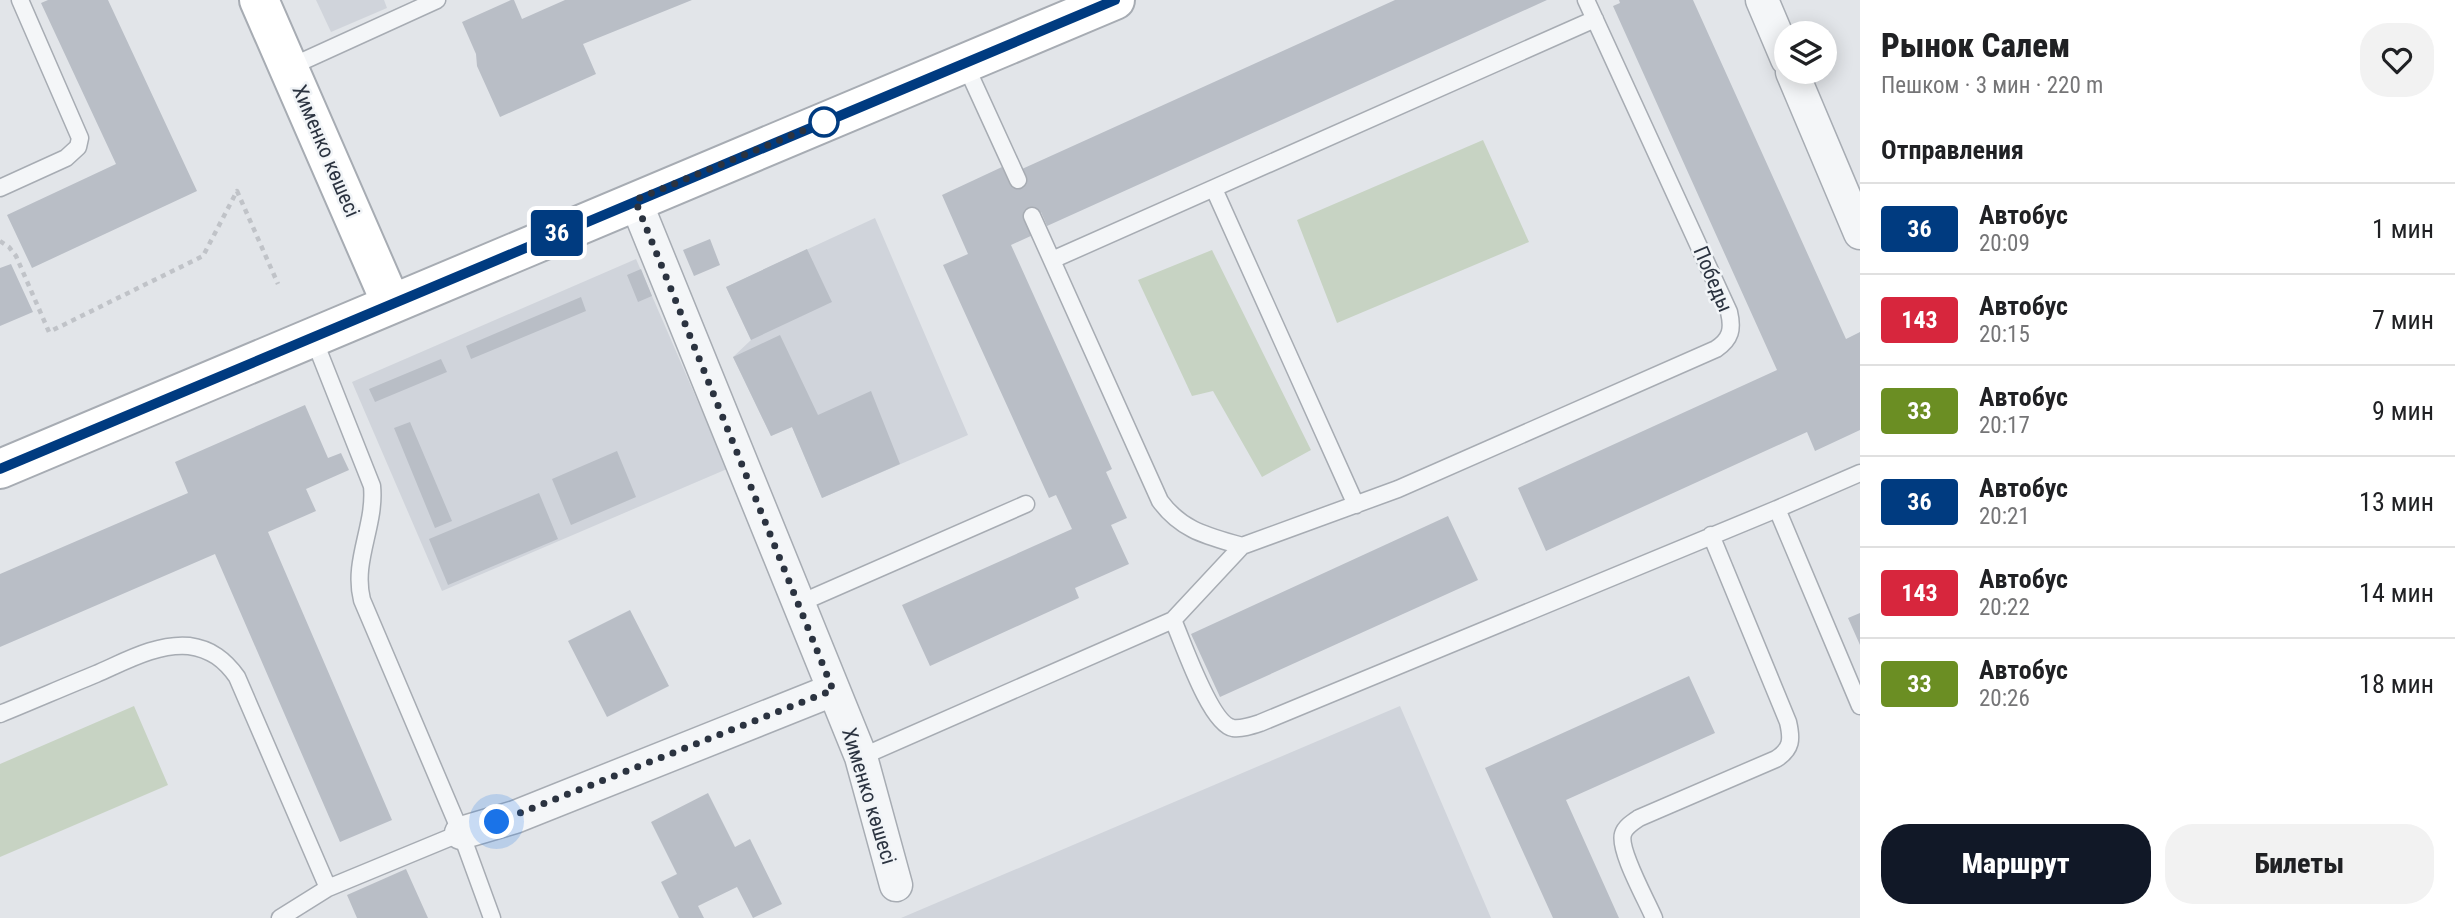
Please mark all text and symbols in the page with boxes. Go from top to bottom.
map controls [1774,21,1837,84]
button: layers [1774,21,1837,84]
button: heart [2360,23,2434,97]
text: Рынок Салем [1881,26,2070,65]
text: Пешком · 3 мин · 220 m [1881,72,2103,99]
street label: Хименко көшесі [287,81,365,221]
unlabelled marker [809,107,839,137]
text: Отправления [1881,135,2024,165]
text: Автобус [1979,200,2068,230]
line badge: 36 [526,210,588,256]
text: 1 мин [2372,214,2434,244]
text: 36 [1907,215,1932,243]
text: 36 [545,219,569,247]
text: 20:09 [1979,230,2030,257]
street label: Победы [1688,242,1738,316]
text: Автобус [1979,291,2068,321]
text: 7 мин [2372,305,2434,335]
text: 143 [1901,306,1938,334]
text: 20:15 [1979,321,2030,348]
text: Автобус [1979,382,2068,412]
text: 9 мин [2372,396,2434,426]
text: 33 [1907,397,1932,425]
text: 20:17 [1979,412,2030,439]
text: Автобус [1979,473,2068,503]
text: 13 мин [2359,487,2434,517]
text: 36 [1907,488,1932,516]
text: 20:21 [1979,503,2030,530]
text: Автобус [1979,564,2068,594]
text: 14 мин [2359,578,2434,608]
text: 143 [1901,579,1938,607]
text: 20:22 [1979,594,2030,621]
text: Автобус [1979,655,2068,685]
text: 18 мин [2359,669,2434,699]
text: 33 [1907,670,1932,698]
text: 20:26 [1979,685,2030,712]
street label: Хименко көшесі [837,725,901,867]
your location [479,804,514,839]
button: Маршрут [1881,824,2151,904]
button: Билеты [2165,824,2434,904]

